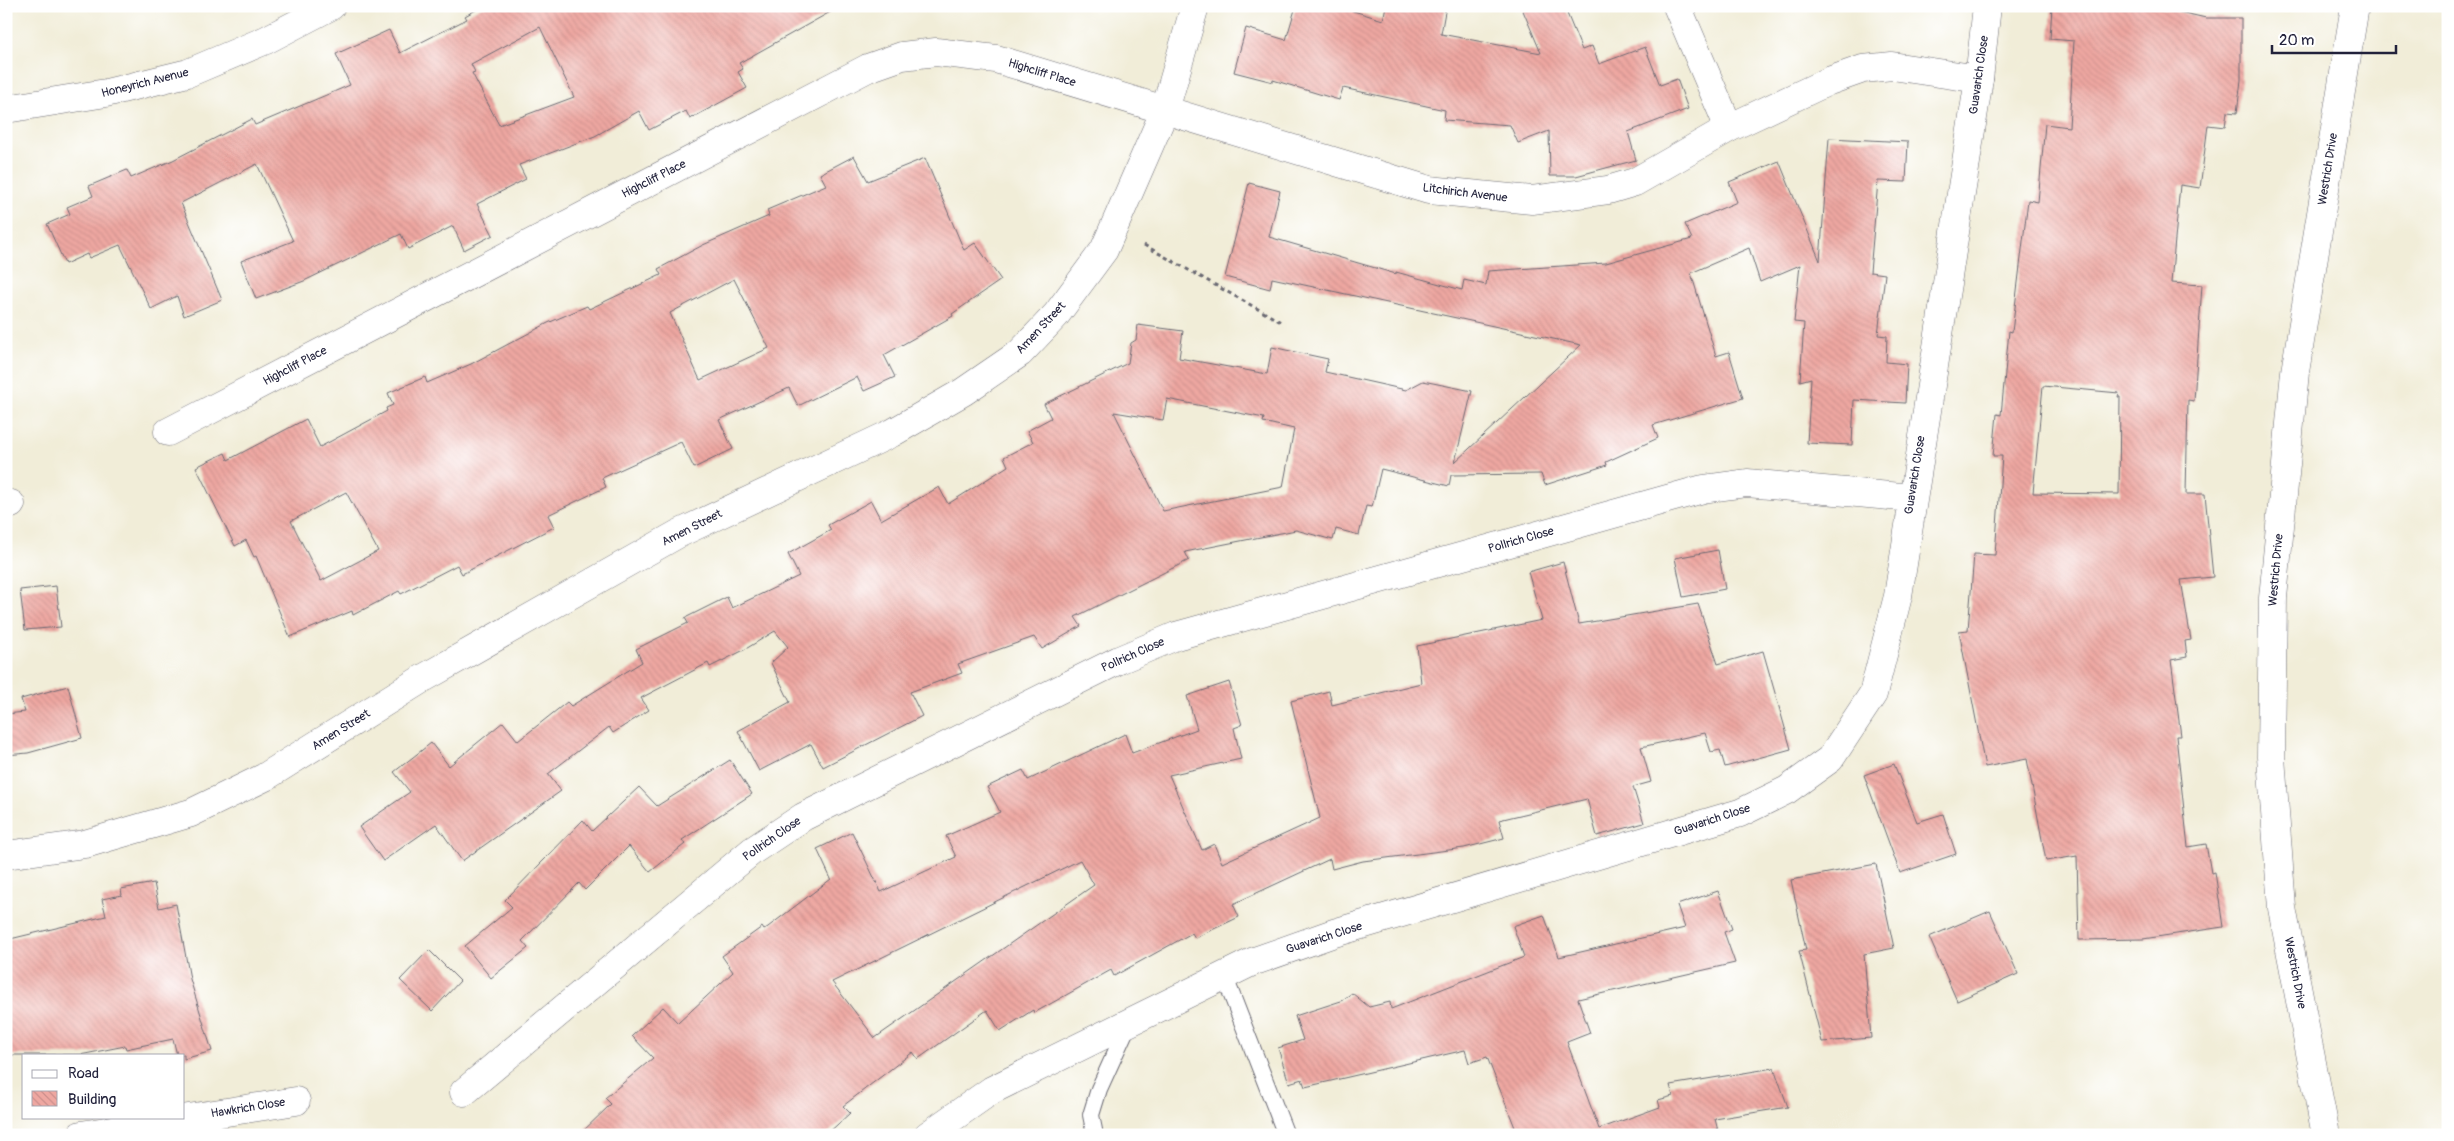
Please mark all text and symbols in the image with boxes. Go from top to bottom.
scale bar [2272,22,2395,54]
text: 20 m [2279,31,2314,50]
street label: Guavarich Close [1966,35,1992,115]
street label: Highcliff Place [1006,56,1078,90]
street label: Honeyrich Avenue [100,65,190,101]
street label: Westrich Drive [2315,132,2341,206]
street label: Highcliff Place [619,156,689,202]
street label: Litchirich Avenue [1422,180,1508,206]
street label: Amen Street [1013,299,1069,357]
street label: Highcliff Place [261,343,330,389]
street label: Guavarich Close [1901,435,1929,515]
street label: Amen Street [659,506,725,550]
street label: Pollrich Close [1486,523,1556,557]
street label: Westrich Drive [2265,533,2287,607]
street label: Pollrich Close [1099,634,1167,676]
street label: Amen Street [309,706,373,754]
street label: Guavarich Close [1672,801,1752,839]
street label: Pollrich Close [740,813,804,865]
street label: Guavarich Close [1284,919,1364,957]
street label: Westrich Drive [2281,936,2309,1010]
legend [22,1054,185,1118]
text: Road [68,1064,99,1083]
text: Building [68,1090,116,1109]
street label: Hawkrich Close [210,1095,286,1121]

